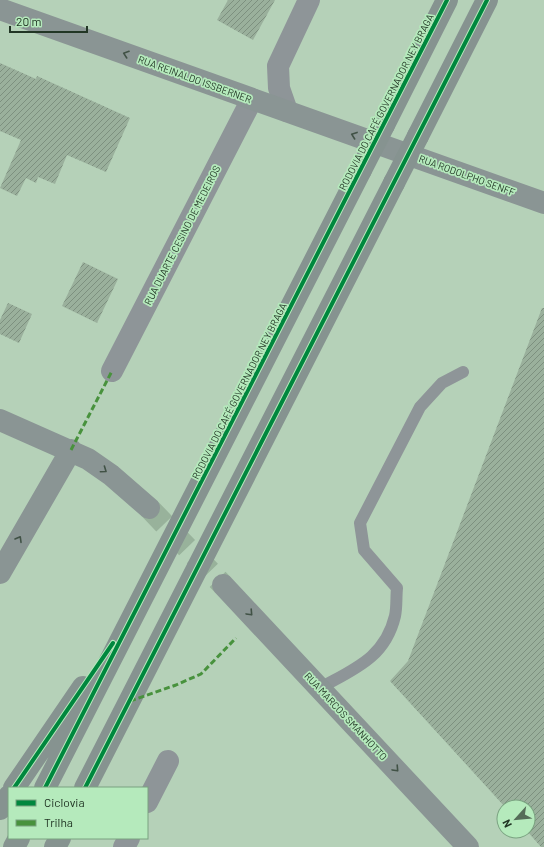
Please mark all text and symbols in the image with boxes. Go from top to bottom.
scale bar [10,8,87,34]
street label: RODOVIA DO CAFÉ GOVERNADOR NEY BRAGA [336,12,436,192]
text: 20 m [16,14,42,28]
one-way arrow [123,50,130,58]
street label: RUA REINALDO ISSBERNER [137,53,253,105]
one-way arrow [351,131,358,140]
street label: RUA RODOLPHO SENFF [417,152,517,198]
street label: RUA DUARTE CESINO DE MEDEIROS [141,163,223,307]
street label: RODOVIA DO CAFÉ GOVERNADOR NEY BRAGA [189,301,289,481]
one-way arrow [100,465,107,473]
one-way arrow [15,536,22,543]
one-way arrow [245,608,253,616]
street label: RUA MARCOS SMANHOTTO [302,670,390,762]
one-way arrow [391,764,399,772]
legend [8,787,148,839]
text: Ciclovia [44,795,85,809]
north arrow [496,799,536,839]
text: Trilha [44,815,73,829]
text: N [499,818,514,830]

